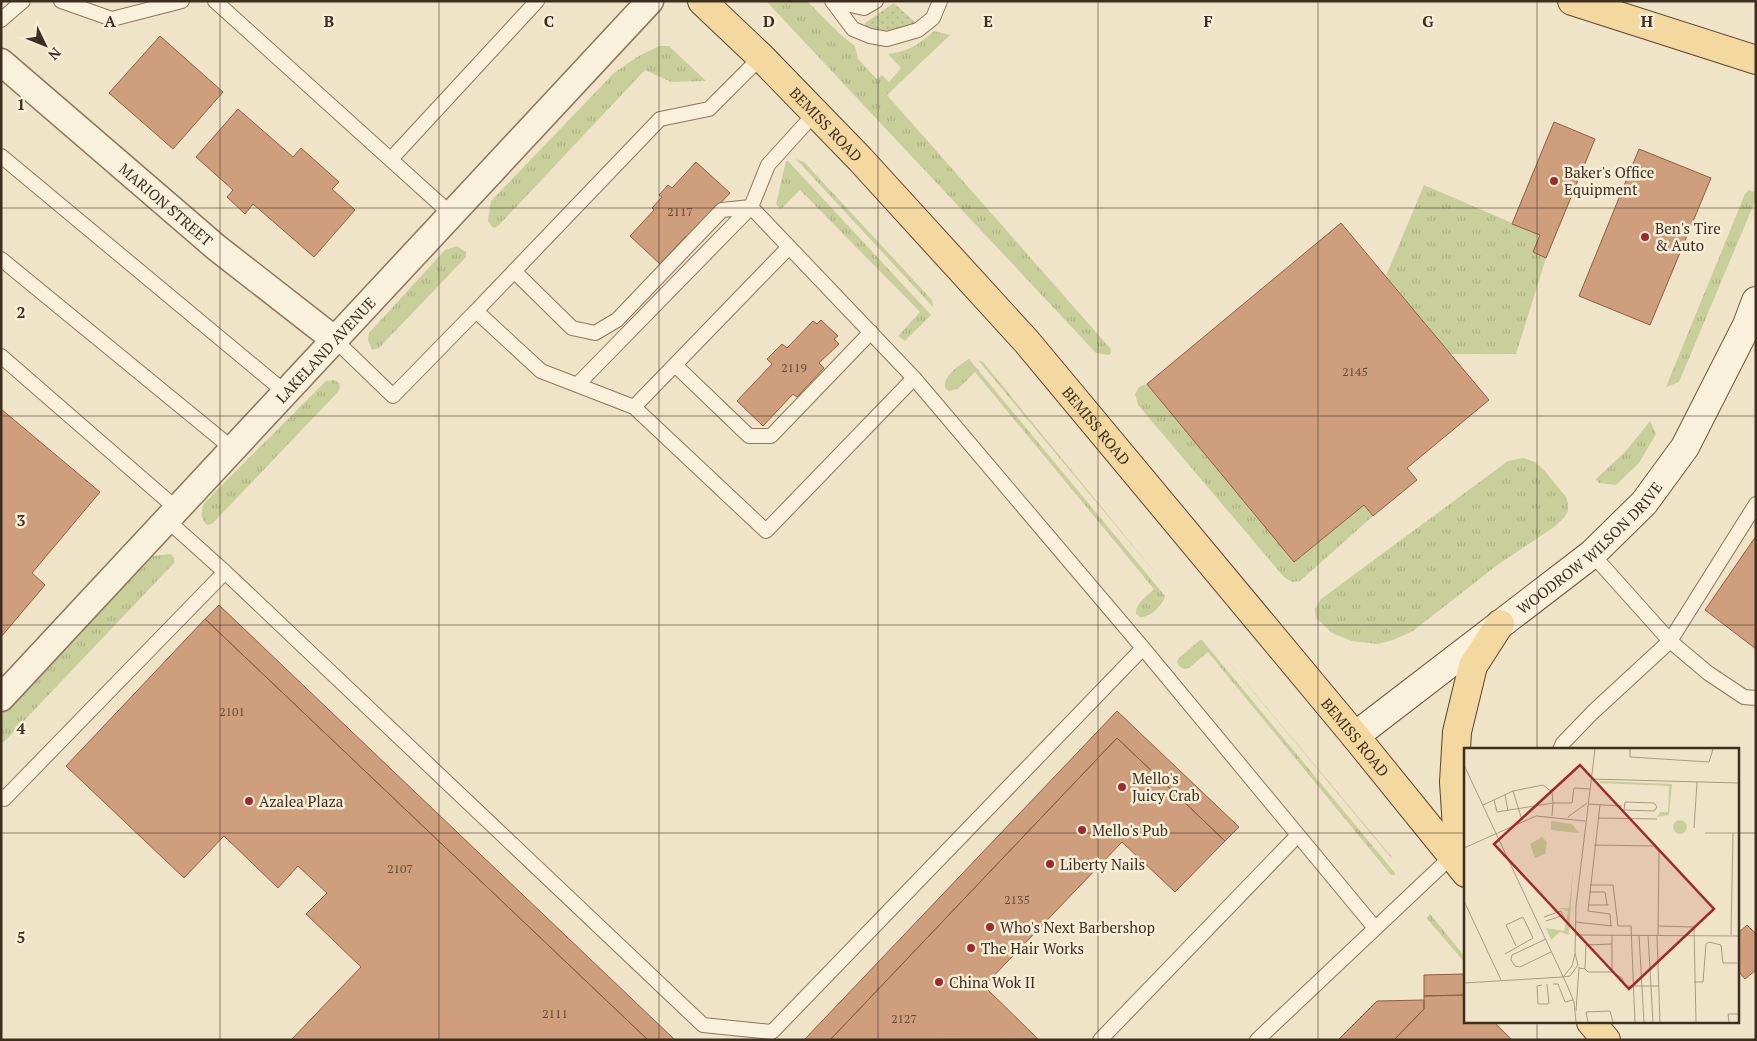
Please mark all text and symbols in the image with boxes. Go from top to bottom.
text: A [104,10,116,32]
text: B [324,10,334,32]
text: C [544,10,554,32]
text: D [763,10,775,32]
text: E [983,10,993,32]
text: F [1203,10,1213,32]
text: G [1422,10,1434,32]
text: H [1641,10,1653,32]
north arrow [20,20,70,70]
text: N [44,44,65,65]
street label: BEMISS ROAD [786,83,867,166]
text: 1 [16,93,26,115]
street label: MARION STREET [115,158,217,250]
place label: Baker's Office Equipment [1564,162,1654,199]
marker: Baker's Office Equipment [1548,175,1560,187]
house number: 2117 [667,204,693,219]
place label: Ben's Tire & Auto [1655,218,1721,255]
marker: Ben's Tire & Auto [1639,231,1651,243]
street label: LAKELAND AVENUE [271,292,380,407]
text: 2 [16,301,26,323]
house number: 2119 [781,360,807,375]
house number: 2145 [1342,364,1368,379]
street label: BEMISS ROAD [1058,382,1135,469]
street label: WOODROW WILSON DRIVE [1512,478,1666,618]
text: 3 [16,509,26,531]
street label: BEMISS ROAD [1317,693,1394,781]
house number: 2101 [219,704,245,719]
text: 4 [16,717,26,739]
inset map [1464,748,1740,1024]
place label: Mello's Juicy Crab [1132,768,1200,805]
marker: Mello's Juicy Crab [1116,781,1128,793]
place label: Azalea Plaza [259,791,344,811]
marker: Azalea Plaza [243,795,255,807]
place label: Mello's Pub [1092,820,1168,840]
marker: Mello's Pub [1076,824,1088,836]
place label: Liberty Nails [1060,854,1145,874]
marker: Liberty Nails [1044,858,1056,870]
house number: 2107 [387,861,413,876]
house number: 2135 [1004,892,1030,907]
place label: Who's Next Barbershop [1000,917,1155,937]
marker: Who's Next Barbershop [984,921,996,933]
text: 5 [16,926,26,948]
place label: The Hair Works [981,938,1084,958]
marker: The Hair Works [965,942,977,954]
place label: China Wok II [949,972,1035,992]
marker: China Wok II [933,976,945,988]
house number: 2111 [542,1006,568,1021]
house number: 2127 [891,1011,917,1026]

